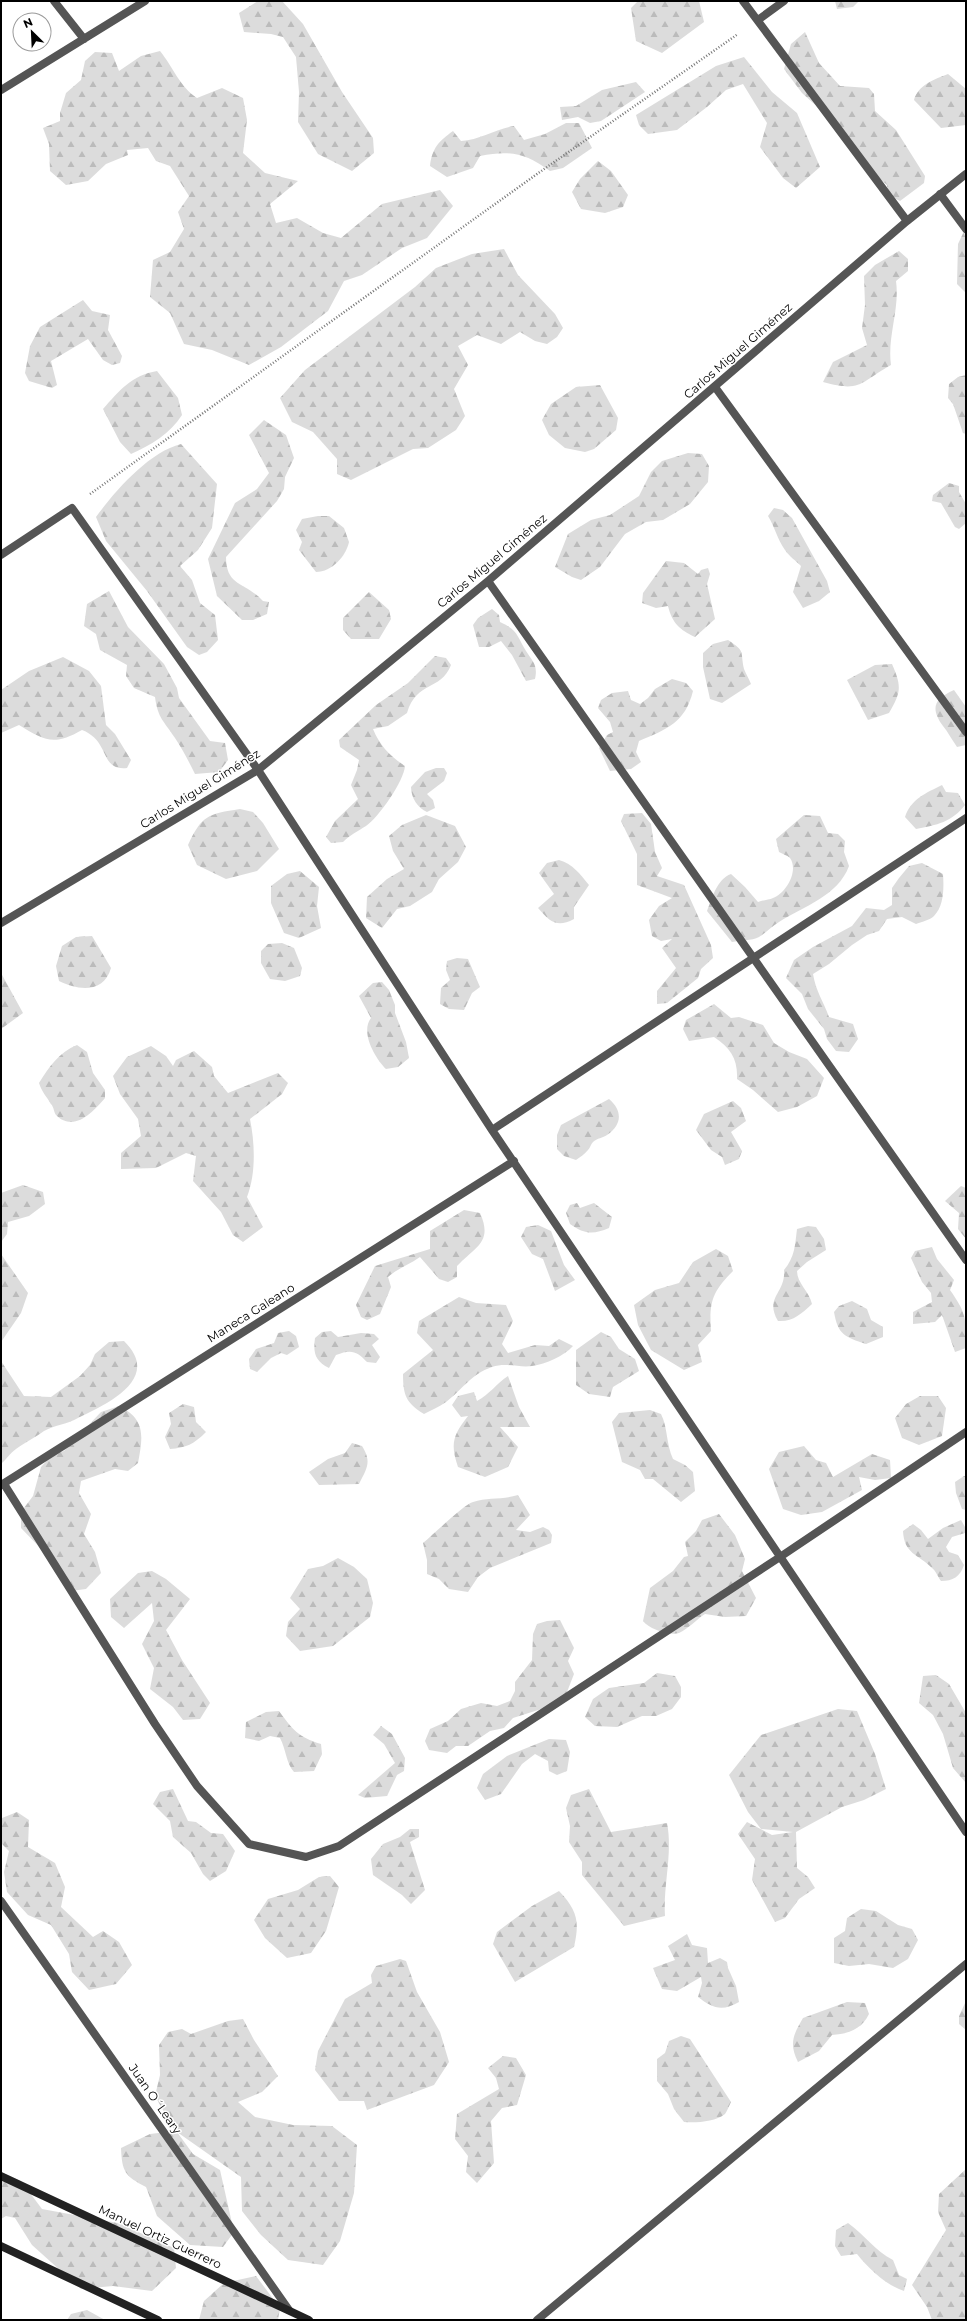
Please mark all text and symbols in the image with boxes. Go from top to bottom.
north arrow [12,12,52,52]
text: N [21,15,35,31]
street label: Carlos Miguel Giménez [680,300,795,402]
street label: Carlos Miguel Giménez [434,510,550,611]
street label: Carlos Miguel Giménez [137,746,262,832]
street label: Maneca Galeano [204,1280,297,1345]
street label: Juan O´Leary [125,2060,185,2137]
street label: Manuel Ortiz Guerrero [96,2201,224,2272]

